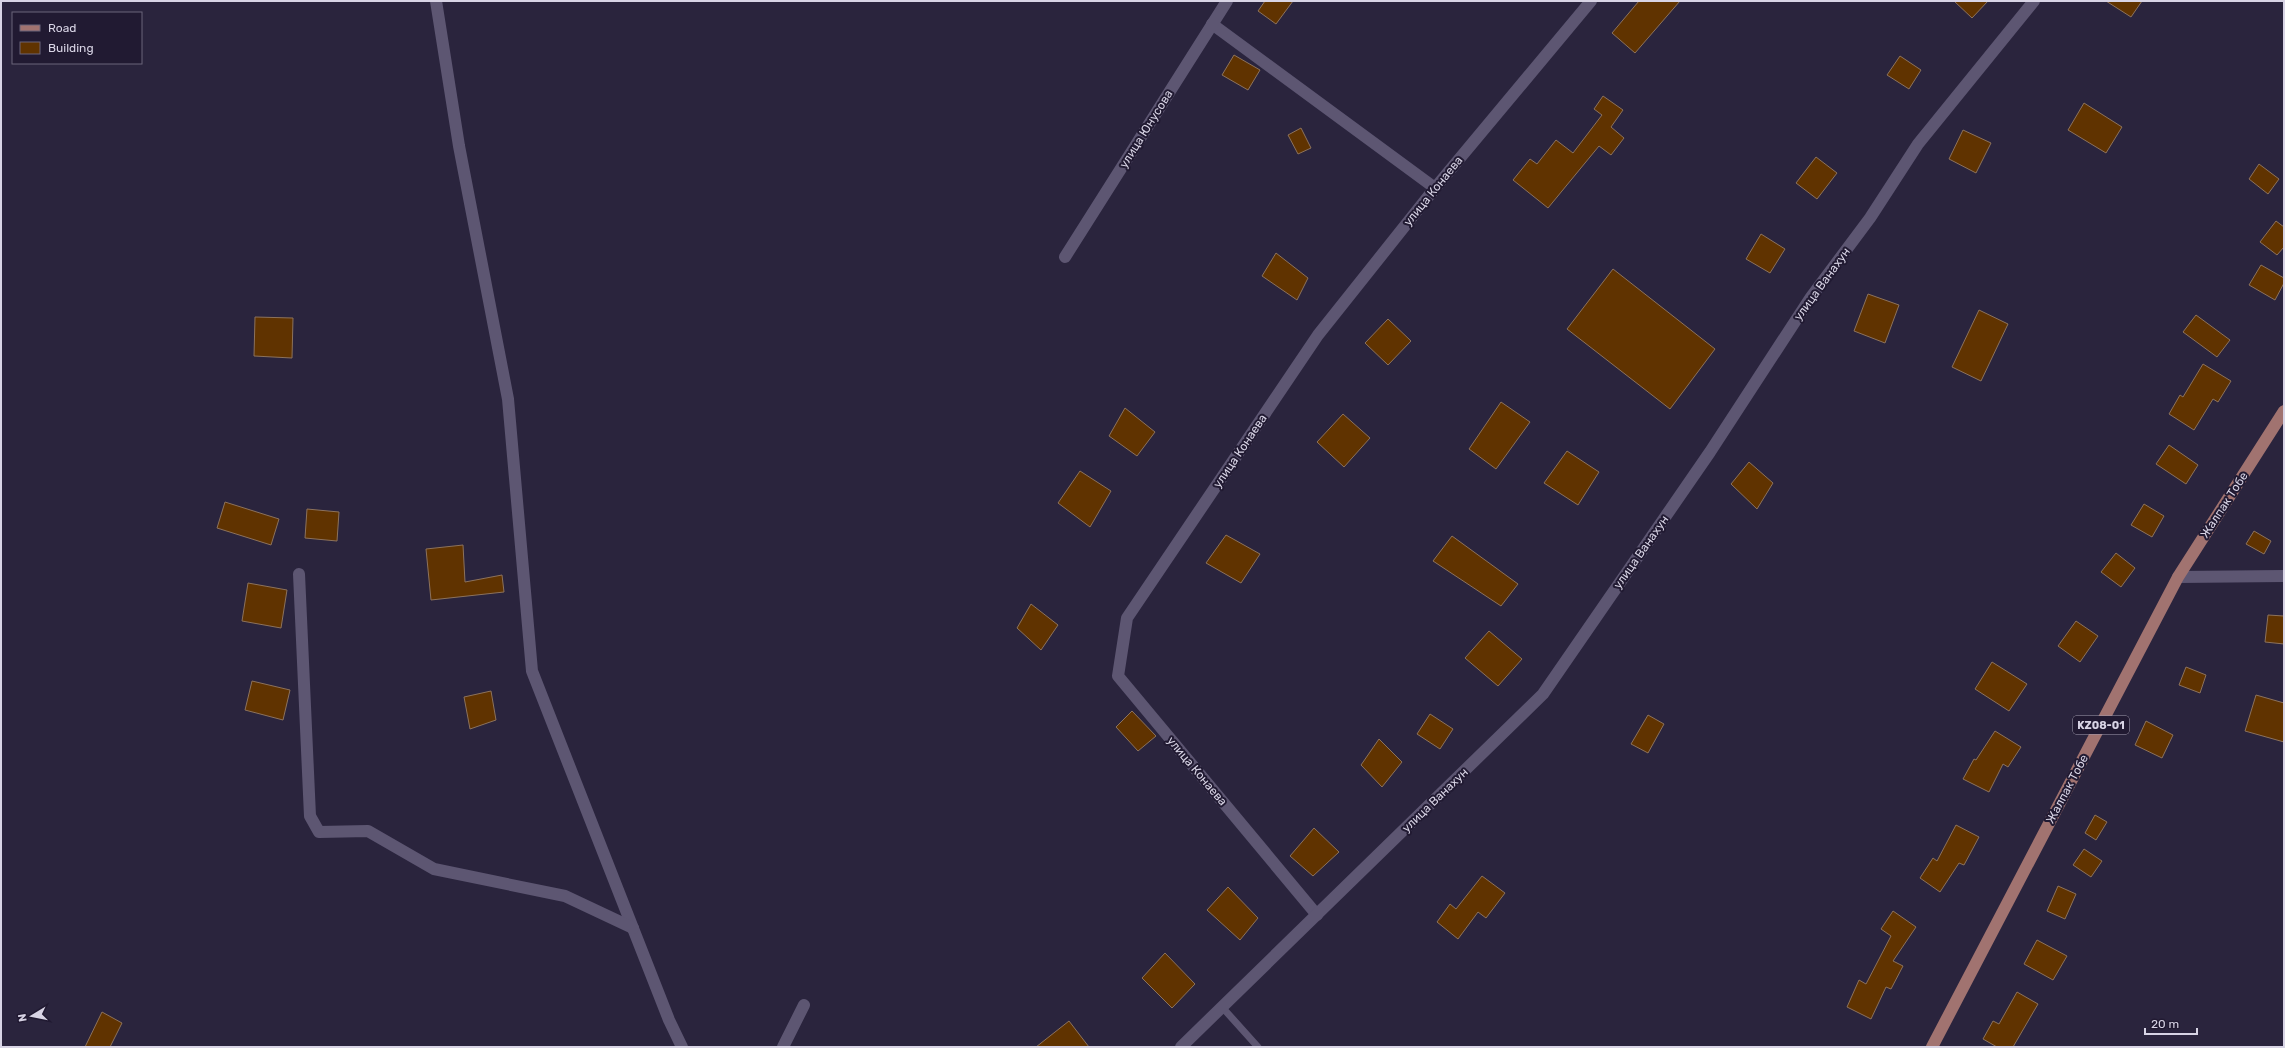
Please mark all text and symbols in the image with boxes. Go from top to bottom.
legend [12,12,142,64]
text: Road [48,21,76,35]
text: Building [48,41,94,55]
street label: улица Юнусова [1116,87,1176,171]
street label: улица Конаева [1401,153,1465,229]
street label: улица Ванахун [1791,245,1853,323]
street label: улица Конаева [1210,412,1270,490]
street label: Жалпак Тобе [2197,469,2251,541]
street label: улица Ванахун [1610,513,1672,591]
road number: KZ08-01 [2073,716,2129,734]
street label: улица Конаева [1164,734,1230,808]
street label: Жалпак Тобе [2043,752,2091,826]
street label: улица Ванахун [1399,765,1471,835]
north arrow [12,996,52,1036]
scale bar [2145,1010,2197,1036]
text: N [16,1013,30,1023]
text: 20 m [2151,1017,2179,1031]

